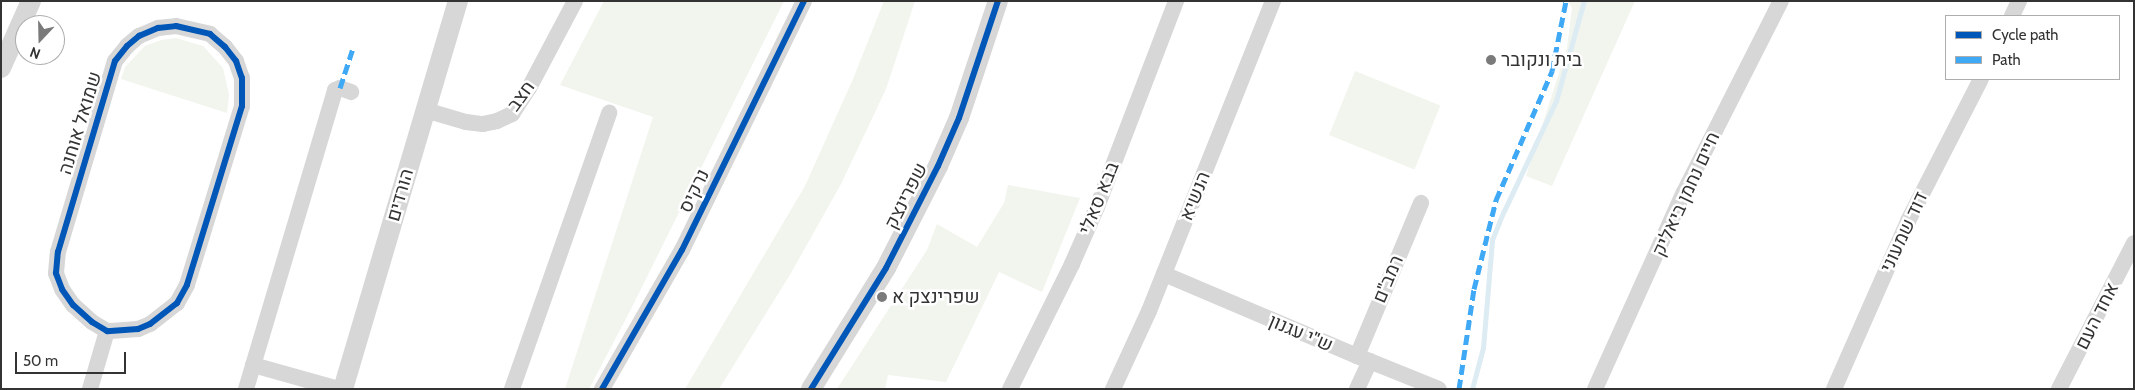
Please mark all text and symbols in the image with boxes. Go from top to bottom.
north arrow [15,15,65,65]
legend [1945,15,2120,80]
text: Cycle path [1992,26,2058,44]
text: N [27,43,43,63]
place label: בית ונקובר [1501,49,1582,71]
text: Path [1992,51,2021,69]
marker: בית ונקובר [1485,54,1497,66]
street label: שמואל אוחנה [54,69,106,177]
street label: חצב [502,76,540,116]
street label: חיים נחמן ביאליק [1647,128,1725,260]
street label: בבא סאלי [1074,158,1124,238]
street label: שפרינצק [880,159,932,233]
street label: נרקיס [674,165,714,217]
street label: הורדים [382,166,418,224]
street label: הנשיא [1175,168,1215,224]
street label: דוד שמעוני [1875,188,1933,276]
street label: רמב"ם [1368,252,1408,306]
street label: אחד העם [2070,279,2124,353]
place label: שפרינצק א [892,286,980,308]
marker: שפרינצק א [876,291,888,303]
street label: ש"י עגנון [1265,309,1337,357]
scale bar [18,342,129,374]
text: 50 m [23,352,58,370]

